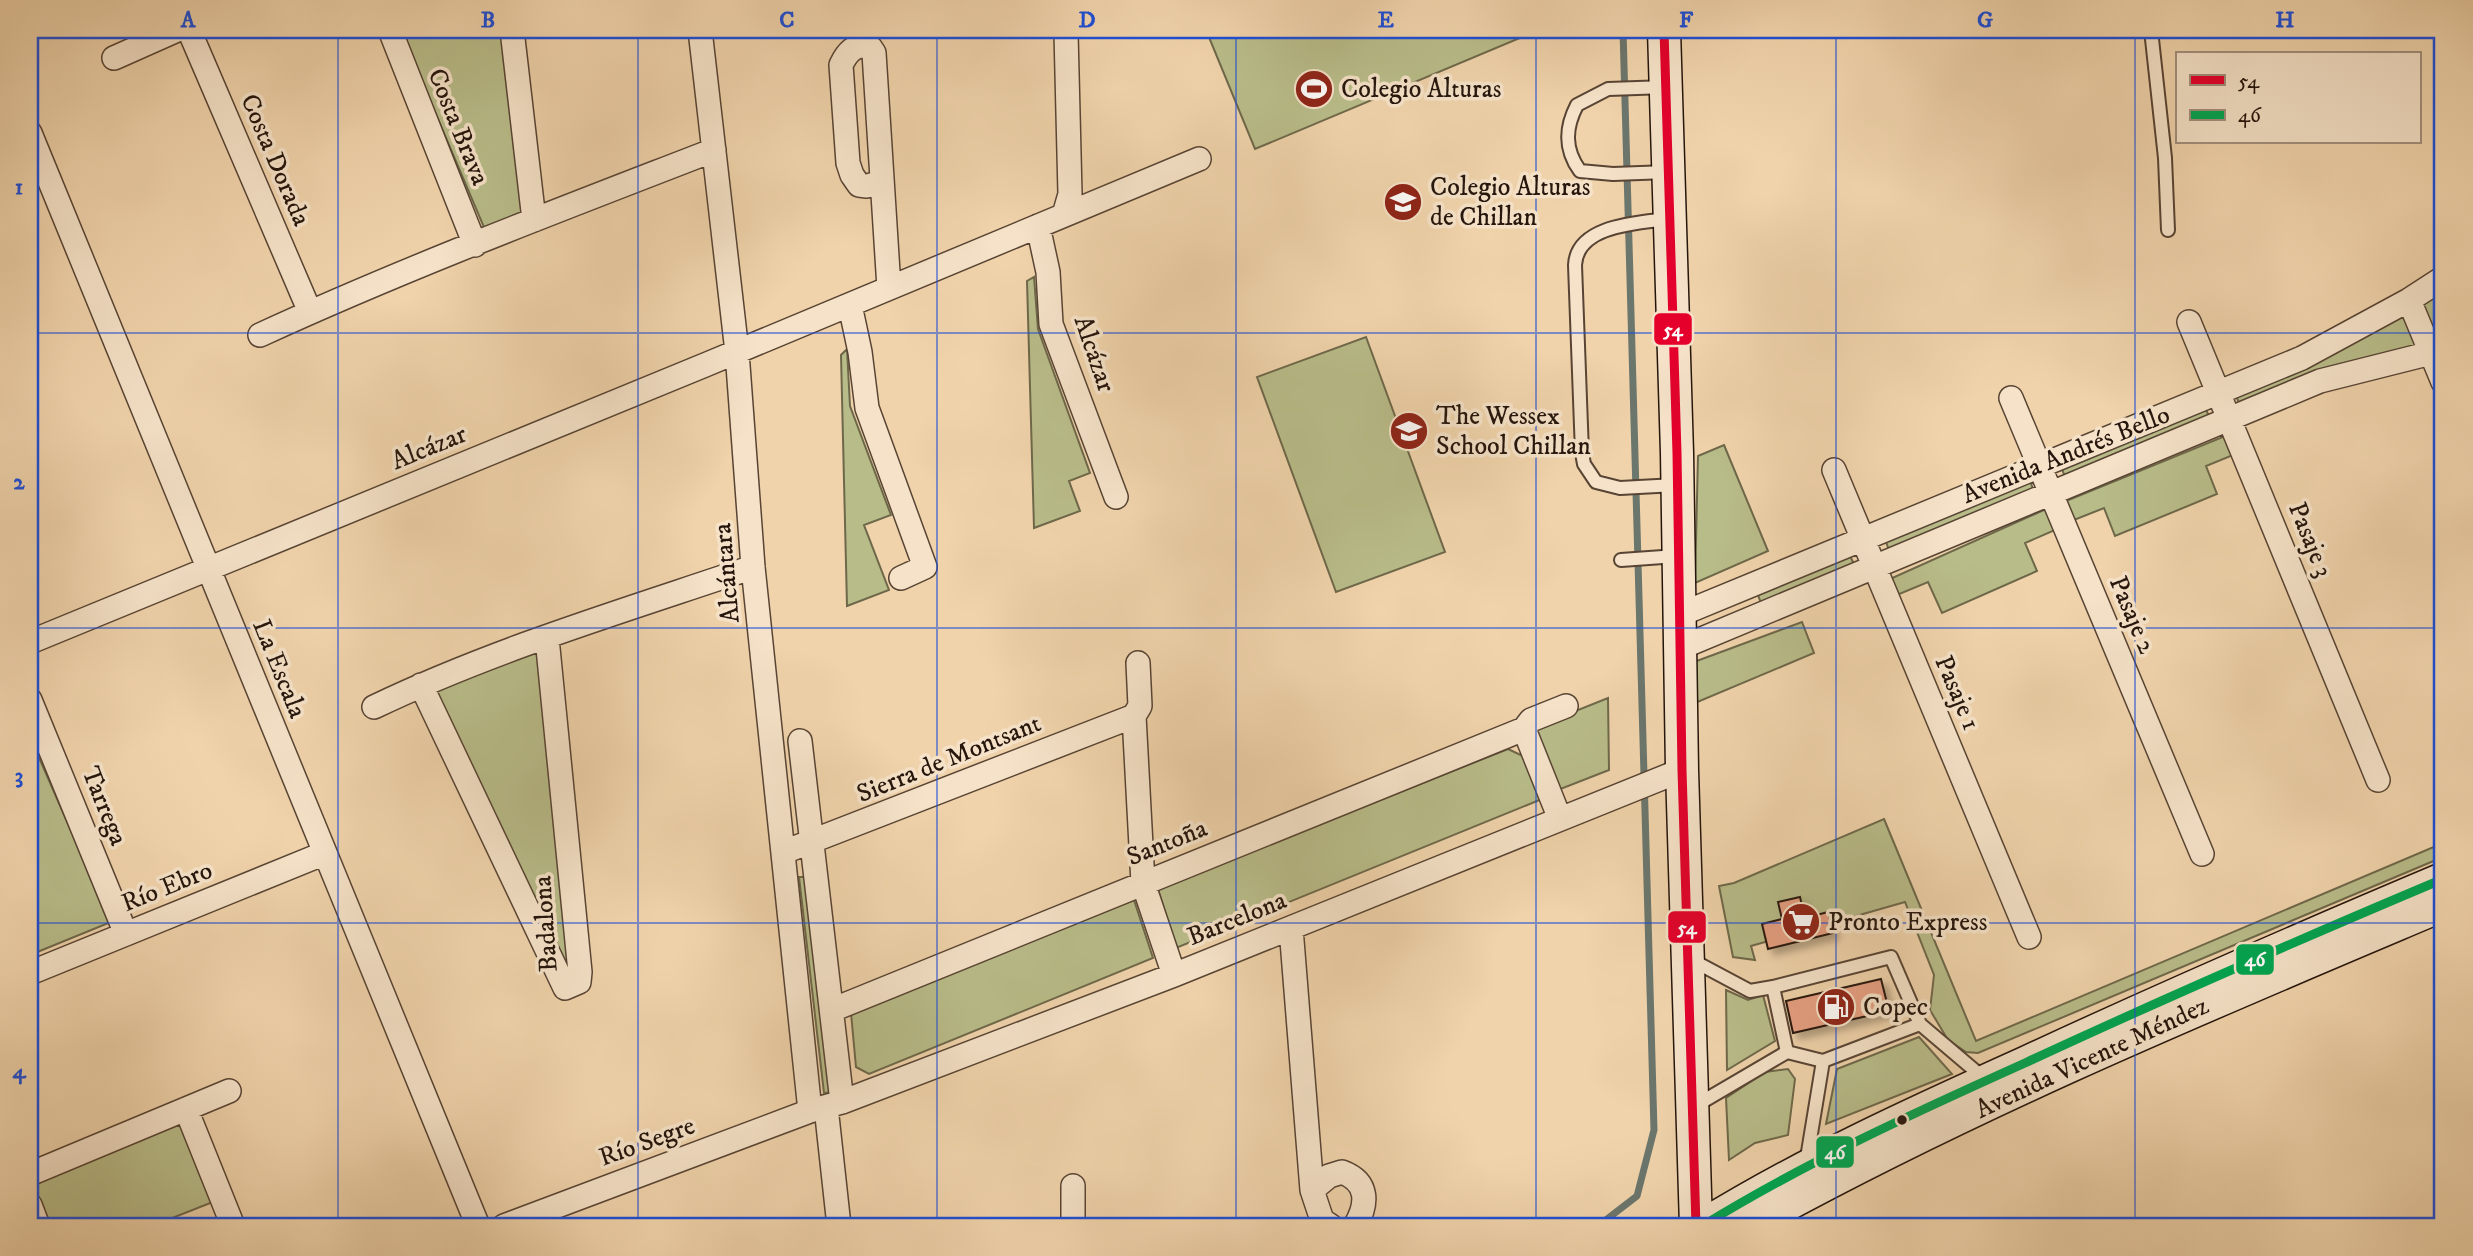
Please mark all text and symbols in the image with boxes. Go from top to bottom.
text: A [180,6,197,35]
text: B [481,6,495,35]
text: C [779,6,795,35]
text: D [1078,6,1096,35]
text: E [1378,6,1394,35]
text: F [1679,6,1694,35]
text: G [1977,6,1993,35]
text: H [2275,6,2295,35]
legend [2176,52,2420,144]
street label: Costa Brava [420,64,496,190]
sports icon: Colegio Alturas [1293,68,1335,110]
text: 54 [2238,69,2260,95]
place label: Colegio Alturas [1341,73,1501,106]
street label: Costa Dorada [232,89,318,231]
text: 46 [2238,103,2262,129]
place label: Colegio Alturas de Chillan [1430,171,1590,234]
text: 1 [15,173,23,202]
school or university icon: Colegio Alturas de Chillan [1382,181,1424,223]
street label: Alcázar [1066,312,1122,397]
line badge: 54 [1653,312,1693,346]
text: 54 [1662,319,1684,342]
street label: Avenida Andrés Bello [1957,398,2175,512]
place label: The Wessex School Chillan [1436,400,1591,463]
school or university icon: The Wessex School Chillan [1388,410,1430,452]
street label: Alcázar [386,418,472,478]
text: 2 [13,468,25,497]
street label: Pasaje 3 [2280,498,2340,582]
street label: Alcántara [706,522,748,624]
street label: Pasaje 2 [2101,571,2163,659]
street label: La Escala [244,615,314,723]
street label: Pasaje 1 [1927,651,1987,735]
street label: Sierra de Montsant [852,707,1046,811]
text: 3 [15,762,23,791]
street label: Tarrega [73,762,135,850]
street label: Santoña [1122,812,1212,874]
street label: Río Ebro [117,854,217,920]
street label: Badalona [526,875,566,973]
street label: Barcelona [1183,884,1291,954]
supermarket icon: Pronto Express [1780,901,1822,943]
place label: Pronto Express [1828,906,1987,939]
line badge: 54 [1667,910,1707,944]
text: 54 [1676,917,1698,940]
line badge: 46 [2235,943,2275,976]
text: 46 [2245,949,2267,972]
fuel station icon: Copec [1815,986,1857,1028]
street label: Avenida Vicente Méndez [1970,989,2214,1127]
place label: Copec [1863,991,1928,1024]
text: 4 [12,1057,27,1086]
street label: Río Segre [595,1109,699,1175]
unlabelled marker [1895,1113,1909,1127]
line badge: 46 [1815,1135,1855,1169]
text: 46 [1825,1142,1847,1165]

